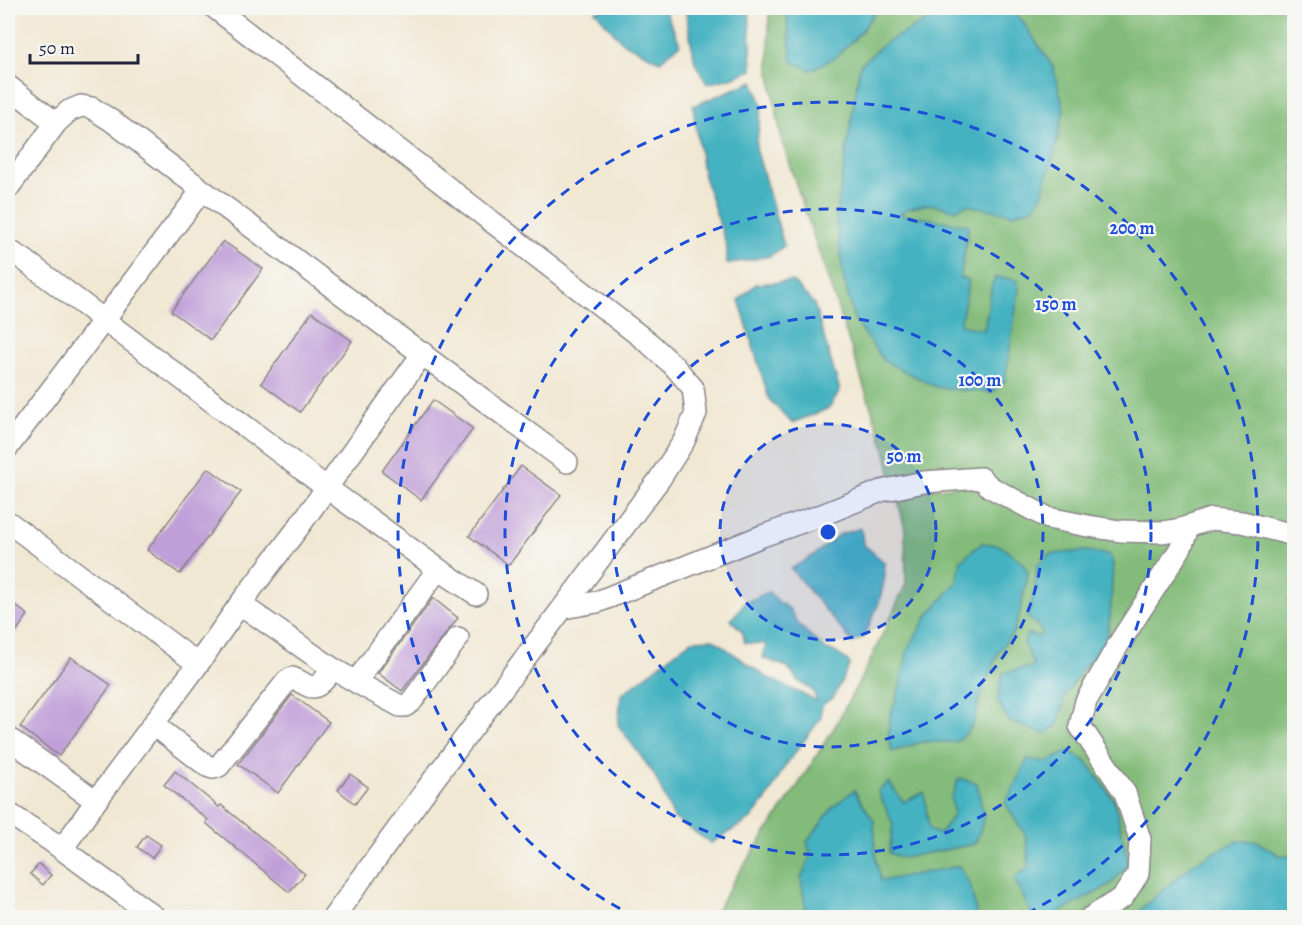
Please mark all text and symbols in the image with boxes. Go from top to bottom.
scale bar [30,27,138,65]
text: 50 m [39,36,75,60]
text: 200 m [1109,216,1155,240]
text: 150 m [1035,292,1077,316]
text: 100 m [959,368,1001,392]
text: 50 m [887,444,921,468]
centre of rings [818,522,838,542]

